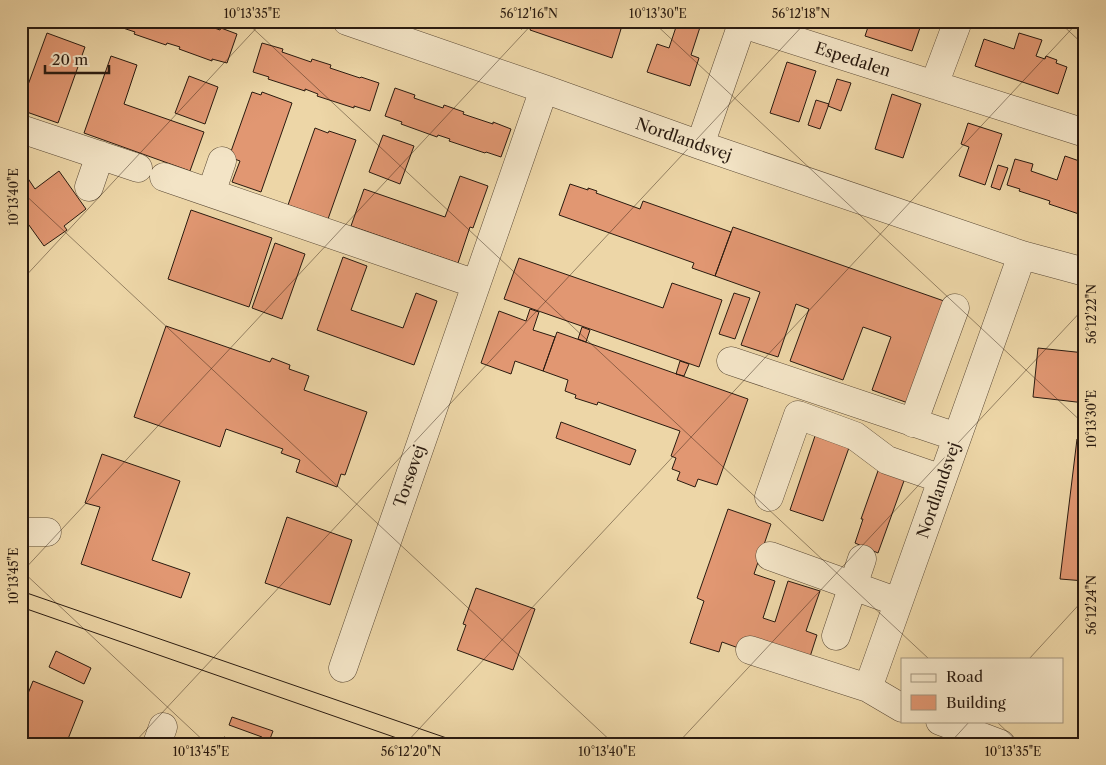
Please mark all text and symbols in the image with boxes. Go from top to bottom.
text: 10°13'35"E [224,6,280,21]
text: 56°12'16"N [500,6,558,21]
text: 10°13'30"E [629,6,687,21]
text: 56°12'18"N [772,6,830,21]
street label: Espedalen [812,37,894,81]
scale bar [45,42,109,74]
text: 20 m [52,50,88,69]
street label: Nordlandsvej [633,113,735,165]
text: 10°13'40"E [6,168,21,226]
text: 56°12'22"N [1084,284,1099,344]
text: 10°13'30"E [1084,390,1099,448]
street label: Nordlandsvej [912,439,964,541]
street label: Torsøvej [389,442,429,510]
text: 10°13'45"E [6,548,21,604]
text: 56°12'24"N [1084,575,1099,635]
legend [901,658,1064,722]
text: Road [946,667,983,686]
text: Building [946,693,1006,712]
text: 10°13'45"E [173,744,229,759]
text: 56°12'20"N [381,744,441,759]
text: 10°13'40"E [578,744,636,759]
text: 10°13'35"E [985,744,1041,759]

